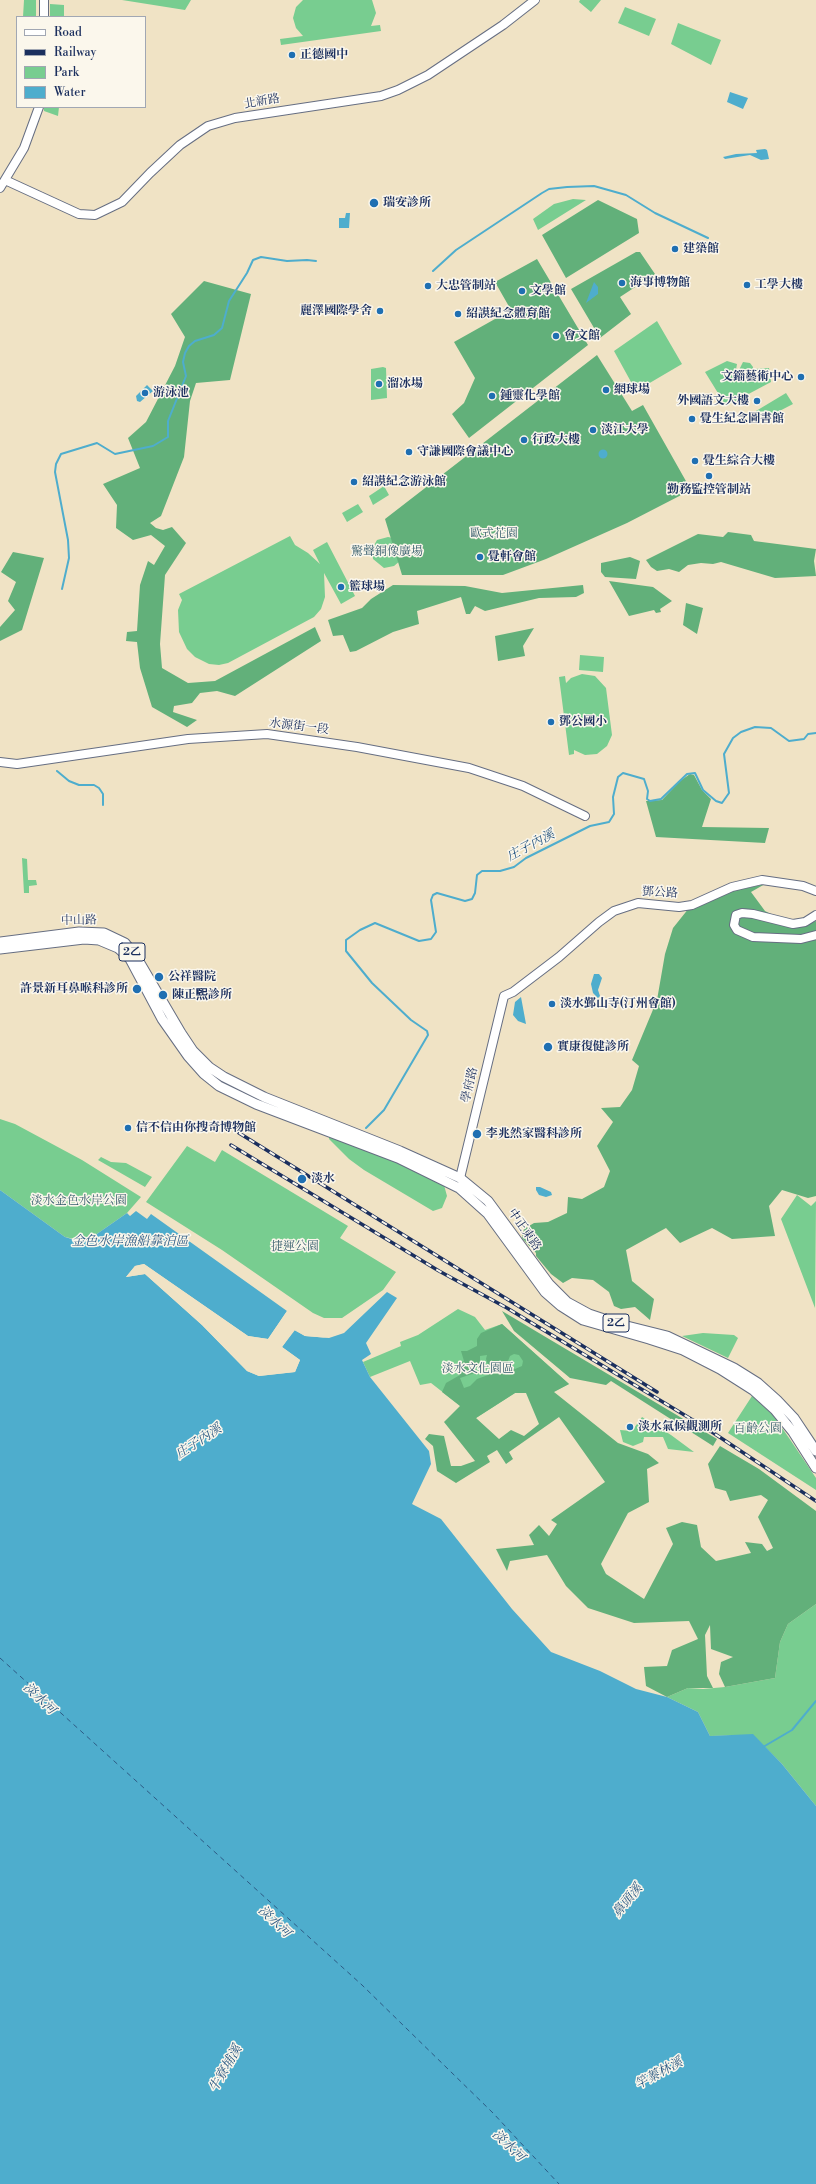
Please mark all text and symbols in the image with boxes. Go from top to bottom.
legend [16,16,146,108]
text: Road [54,25,82,40]
text: Railway [54,45,96,60]
place label: 正德國中 [300,48,348,62]
marker: 正德國中 [287,50,297,60]
text: Park [54,65,79,80]
text: Water [54,85,86,100]
street label: 北新路 [243,92,281,112]
place label: 瑞安診所 [383,196,431,210]
marker: 瑞安診所 [368,197,380,209]
place label: 建築館 [683,242,719,256]
marker: 建築館 [670,244,680,254]
place label: 海事博物館 [630,276,690,290]
marker: 海事博物館 [617,278,627,288]
place label: 工學大樓 [755,278,803,292]
place label: 大忠管制站 [436,279,496,293]
marker: 工學大樓 [742,280,752,290]
marker: 大忠管制站 [423,281,433,291]
place label: 文學館 [530,284,566,298]
marker: 文學館 [517,286,527,296]
place label: 麗澤國際學舍 [300,304,372,318]
marker: 麗澤國際學舍 [375,306,385,316]
place label: 紹謨紀念體育館 [466,307,550,321]
marker: 紹謨紀念體育館 [453,309,463,319]
place label: 會文館 [564,329,600,343]
marker: 會文館 [551,331,561,341]
place label: 文錙藝術中心 [721,370,793,384]
marker: 文錙藝術中心 [796,372,806,382]
place label: 溜冰場 [387,377,423,391]
marker: 溜冰場 [374,379,384,389]
place label: 網球場 [614,383,650,397]
marker: 網球場 [601,385,611,395]
place label: 游泳池 [153,386,189,400]
marker: 游泳池 [140,388,150,398]
place label: 鍾靈化學館 [500,389,560,403]
marker: 鍾靈化學館 [487,391,497,401]
place label: 外國語文大樓 [677,394,749,408]
marker: 外國語文大樓 [752,396,762,406]
place label: 覺生紀念圖書館 [700,412,784,426]
marker: 覺生紀念圖書館 [687,414,697,424]
place label: 淡江大學 [601,423,649,437]
marker: 淡江大學 [588,425,598,435]
place label: 行政大樓 [532,433,580,447]
marker: 行政大樓 [519,435,529,445]
place label: 守謙國際會議中心 [417,445,513,459]
marker: 守謙國際會議中心 [404,447,414,457]
place label: 覺生綜合大樓 [703,454,775,468]
marker: 覺生綜合大樓 [690,456,700,466]
marker: 勤務監控管制站 [704,471,714,481]
place label: 紹謨紀念游泳館 [362,475,446,489]
marker: 紹謨紀念游泳館 [349,477,359,487]
place label: 勤務監控管制站 [667,483,751,497]
park label: 歐式花園 [470,527,518,541]
park label: 驚聲銅像廣場 [351,545,423,559]
place label: 覺軒會館 [488,550,536,564]
marker: 覺軒會館 [475,552,485,562]
place label: 籃球場 [349,580,385,594]
marker: 籃球場 [336,582,346,592]
place label: 鄧公國小 [559,715,607,729]
street label: 水源街一段 [268,716,330,738]
marker: 鄧公國小 [546,717,556,727]
water label: 庄子內溪 [504,827,558,865]
street label: 鄧公路 [642,885,678,901]
street label: 中山路 [61,913,97,929]
road number: 2乙 [119,943,145,961]
place label: 公祥醫院 [168,970,216,984]
marker: 公祥醫院 [153,971,165,983]
place label: 許景新耳鼻喉科診所 [20,982,128,996]
marker: 許景新耳鼻喉科診所 [131,983,143,995]
place label: 陳正煕診所 [172,988,232,1002]
marker: 陳正煕診所 [157,989,169,1001]
place label: 淡水鄞山寺(汀州會館) [560,997,675,1011]
marker: 淡水鄞山寺(汀州會館) [547,999,557,1009]
place label: 實康復健診所 [557,1040,629,1054]
marker: 實康復健診所 [542,1041,554,1053]
street label: 學府路 [459,1066,481,1104]
place label: 信不信由你搜奇博物館 [136,1121,256,1135]
marker: 信不信由你搜奇博物館 [123,1123,133,1133]
place label: 李兆然家醫科診所 [486,1127,582,1141]
marker: 李兆然家醫科診所 [471,1128,483,1140]
place label: 淡水 [311,1172,335,1186]
marker: 淡水 [296,1173,308,1185]
park label: 淡水金色水岸公園 [31,1194,127,1208]
street label: 中正東路 [504,1206,544,1254]
water label: 金色水岸漁船靠泊區 [72,1234,188,1250]
park label: 捷運公園 [271,1240,319,1254]
road number: 2乙 [603,1314,629,1332]
park label: 淡水文化園區 [442,1362,514,1376]
place label: 淡水氣候觀測所 [638,1420,722,1434]
water label: 庄子內溪 [173,1421,225,1463]
marker: 淡水氣候觀測所 [625,1422,635,1432]
park label: 百齡公園 [734,1422,782,1436]
water label: 淡水河 [20,1680,58,1718]
water label: 鼻頭溪 [610,1881,646,1921]
water label: 淡水河 [255,1903,293,1941]
water label: 牛寮埔溪 [206,2043,246,2095]
water label: 竿蓁林溪 [632,2055,686,2093]
water label: 淡水河 [489,2127,527,2165]

